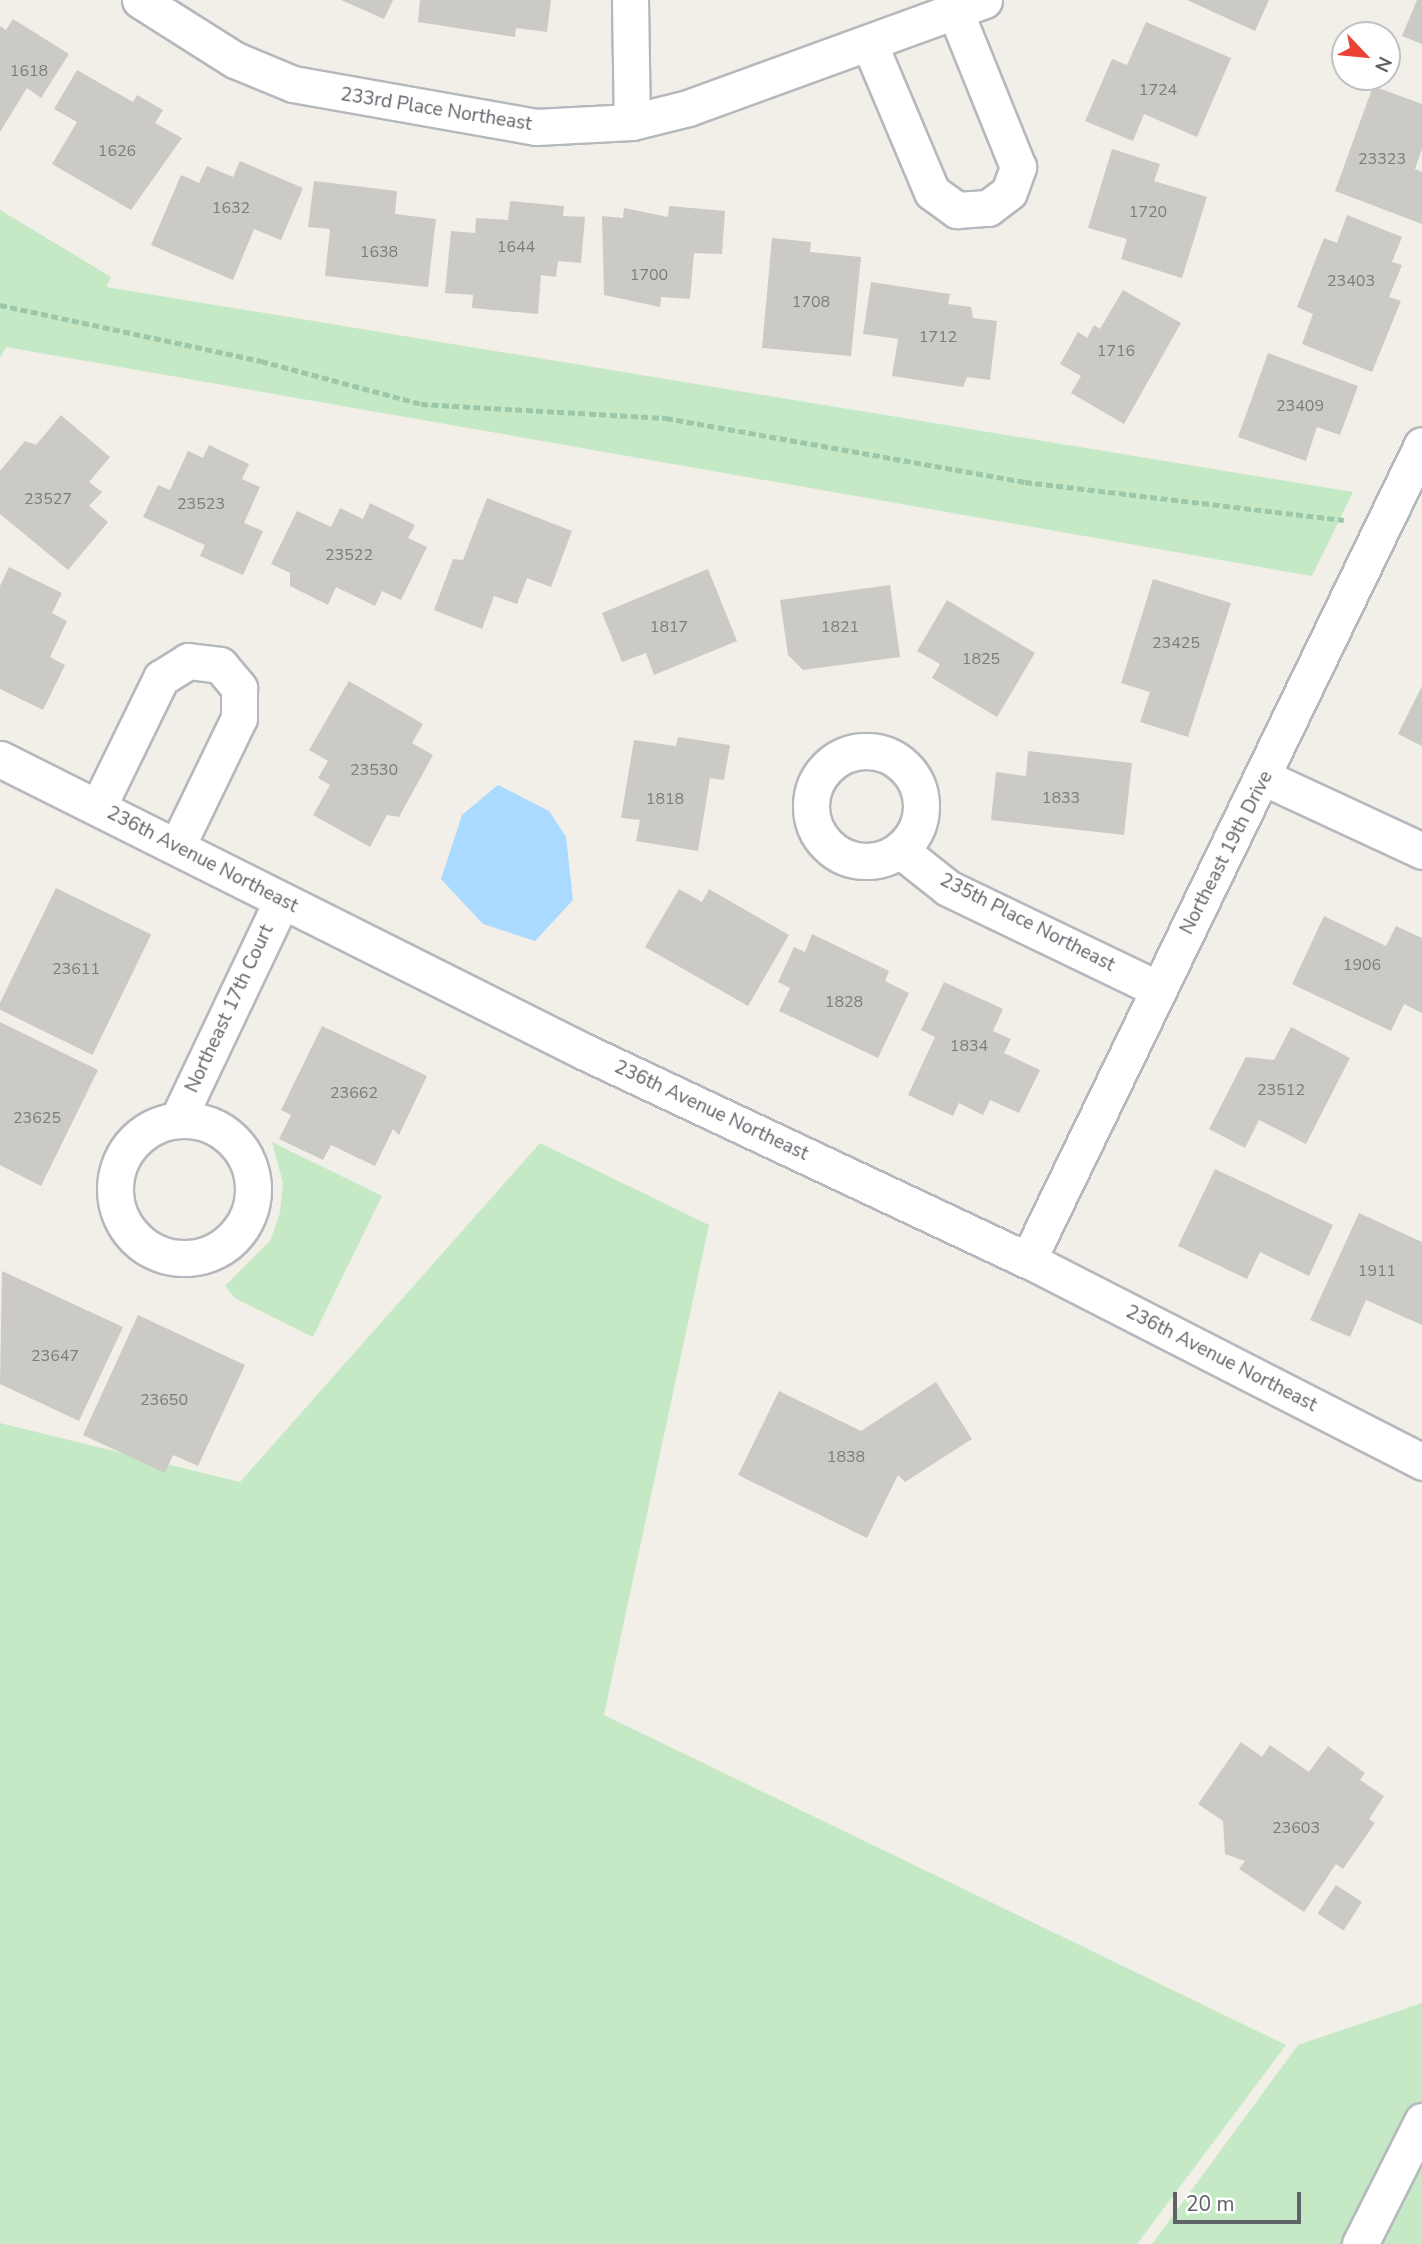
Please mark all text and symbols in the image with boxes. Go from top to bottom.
north arrow [1331,21,1401,91]
text: N [1368,52,1398,76]
house number: 1618 [10,61,48,81]
house number: 1724 [1139,80,1177,100]
street label: 233rd Place Northeast [339,84,533,136]
house number: 1626 [98,141,136,161]
house number: 23323 [1358,149,1406,169]
house number: 1632 [212,198,250,218]
house number: 1720 [1129,202,1167,222]
house number: 1644 [497,237,535,257]
house number: 1638 [360,242,398,262]
house number: 1700 [630,265,668,285]
house number: 23403 [1327,271,1375,291]
house number: 1708 [792,292,830,312]
house number: 1712 [919,327,957,347]
house number: 1716 [1097,341,1135,361]
house number: 23409 [1276,396,1324,416]
house number: 23527 [24,489,72,509]
house number: 23523 [177,494,225,514]
house number: 23522 [325,545,373,565]
house number: 1817 [650,617,688,637]
house number: 1821 [821,617,859,637]
house number: 23425 [1152,633,1200,653]
house number: 1825 [962,649,1000,669]
house number: 23530 [350,760,398,780]
street label: Northeast 19th Drive [1176,767,1278,939]
house number: 1833 [1042,788,1080,808]
house number: 1818 [646,789,684,809]
street label: 236th Avenue Northeast [103,802,301,918]
street label: 235th Place Northeast [936,869,1118,977]
street label: Northeast 17th Court [181,921,279,1097]
house number: 1906 [1343,955,1381,975]
house number: 23611 [52,959,100,979]
house number: 1828 [825,992,863,1012]
house number: 1834 [950,1036,988,1056]
street label: 236th Avenue Northeast [610,1056,812,1166]
house number: 23512 [1257,1080,1305,1100]
house number: 23662 [330,1083,378,1103]
house number: 23625 [13,1108,61,1128]
house number: 1911 [1358,1261,1396,1281]
street label: 236th Avenue Northeast [1122,1301,1320,1417]
house number: 23647 [31,1346,79,1366]
house number: 23650 [140,1390,188,1410]
house number: 1838 [827,1447,865,1467]
house number: 23603 [1272,1818,1320,1838]
scale bar [1177,2178,1305,2222]
text: 20 m [1186,2190,1235,2218]

